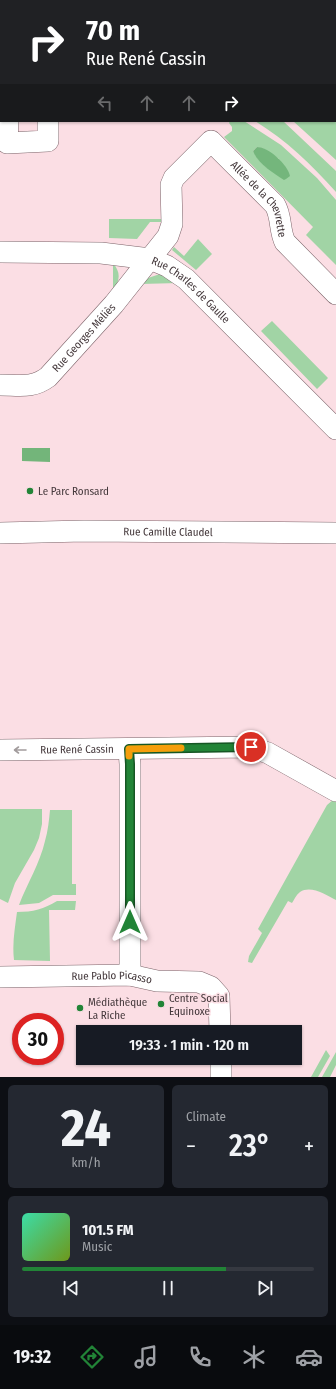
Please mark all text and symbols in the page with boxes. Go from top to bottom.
text: 70 m [86,14,140,47]
icon: right [20,16,72,68]
text: Rue René Cassin [86,48,206,70]
icon: left [94,92,116,114]
icon: ahead [136,92,158,114]
icon: ahead [178,92,200,114]
icon: right [220,92,242,114]
street label: Allée de la Chevrette [228,159,289,239]
street label: Rue Charles de Gaulle [150,254,232,326]
street label: Rue Georges Méliès [50,301,118,375]
place label: Le Parc Ronsard [38,485,109,498]
marker: Le Parc Ronsard [25,486,35,496]
street label: Rue Camille Claudel [123,525,213,539]
pin [234,730,268,764]
icon: arrive [240,736,262,758]
street label: Rue René Cassin [40,743,114,757]
one-way arrow [14,746,27,754]
position arrow [109,901,151,943]
street label: Rue Pablo Picasso [71,969,153,987]
place label: Centre Social Equinoxe [169,992,228,1018]
place label: Médiathèque La Riche [88,996,147,1022]
marker: Centre Social Equinoxe [156,999,166,1009]
marker: Médiathèque La Riche [75,1003,85,1013]
speed limit sign: 30 [12,1013,64,1065]
text: 19:33 · 1 min · 120 m [129,1036,249,1054]
text: 24 [61,1097,111,1160]
text: Climate [186,1109,226,1124]
text: 23° [229,1128,271,1164]
text: − [186,1133,196,1160]
text: + [304,1133,314,1160]
text: km/h [72,1155,101,1170]
text: 101.5 FM [82,1221,134,1239]
text: Music [82,1239,112,1254]
icon: previous [60,1277,82,1299]
icon: pause [157,1277,179,1299]
icon: next [254,1277,276,1299]
icon: directions [78,1343,106,1371]
icon: music [132,1343,160,1371]
icon: phone [186,1343,214,1371]
icon: climate [240,1343,268,1371]
icon: car [295,1343,323,1371]
text: 19:32 [13,1346,51,1368]

